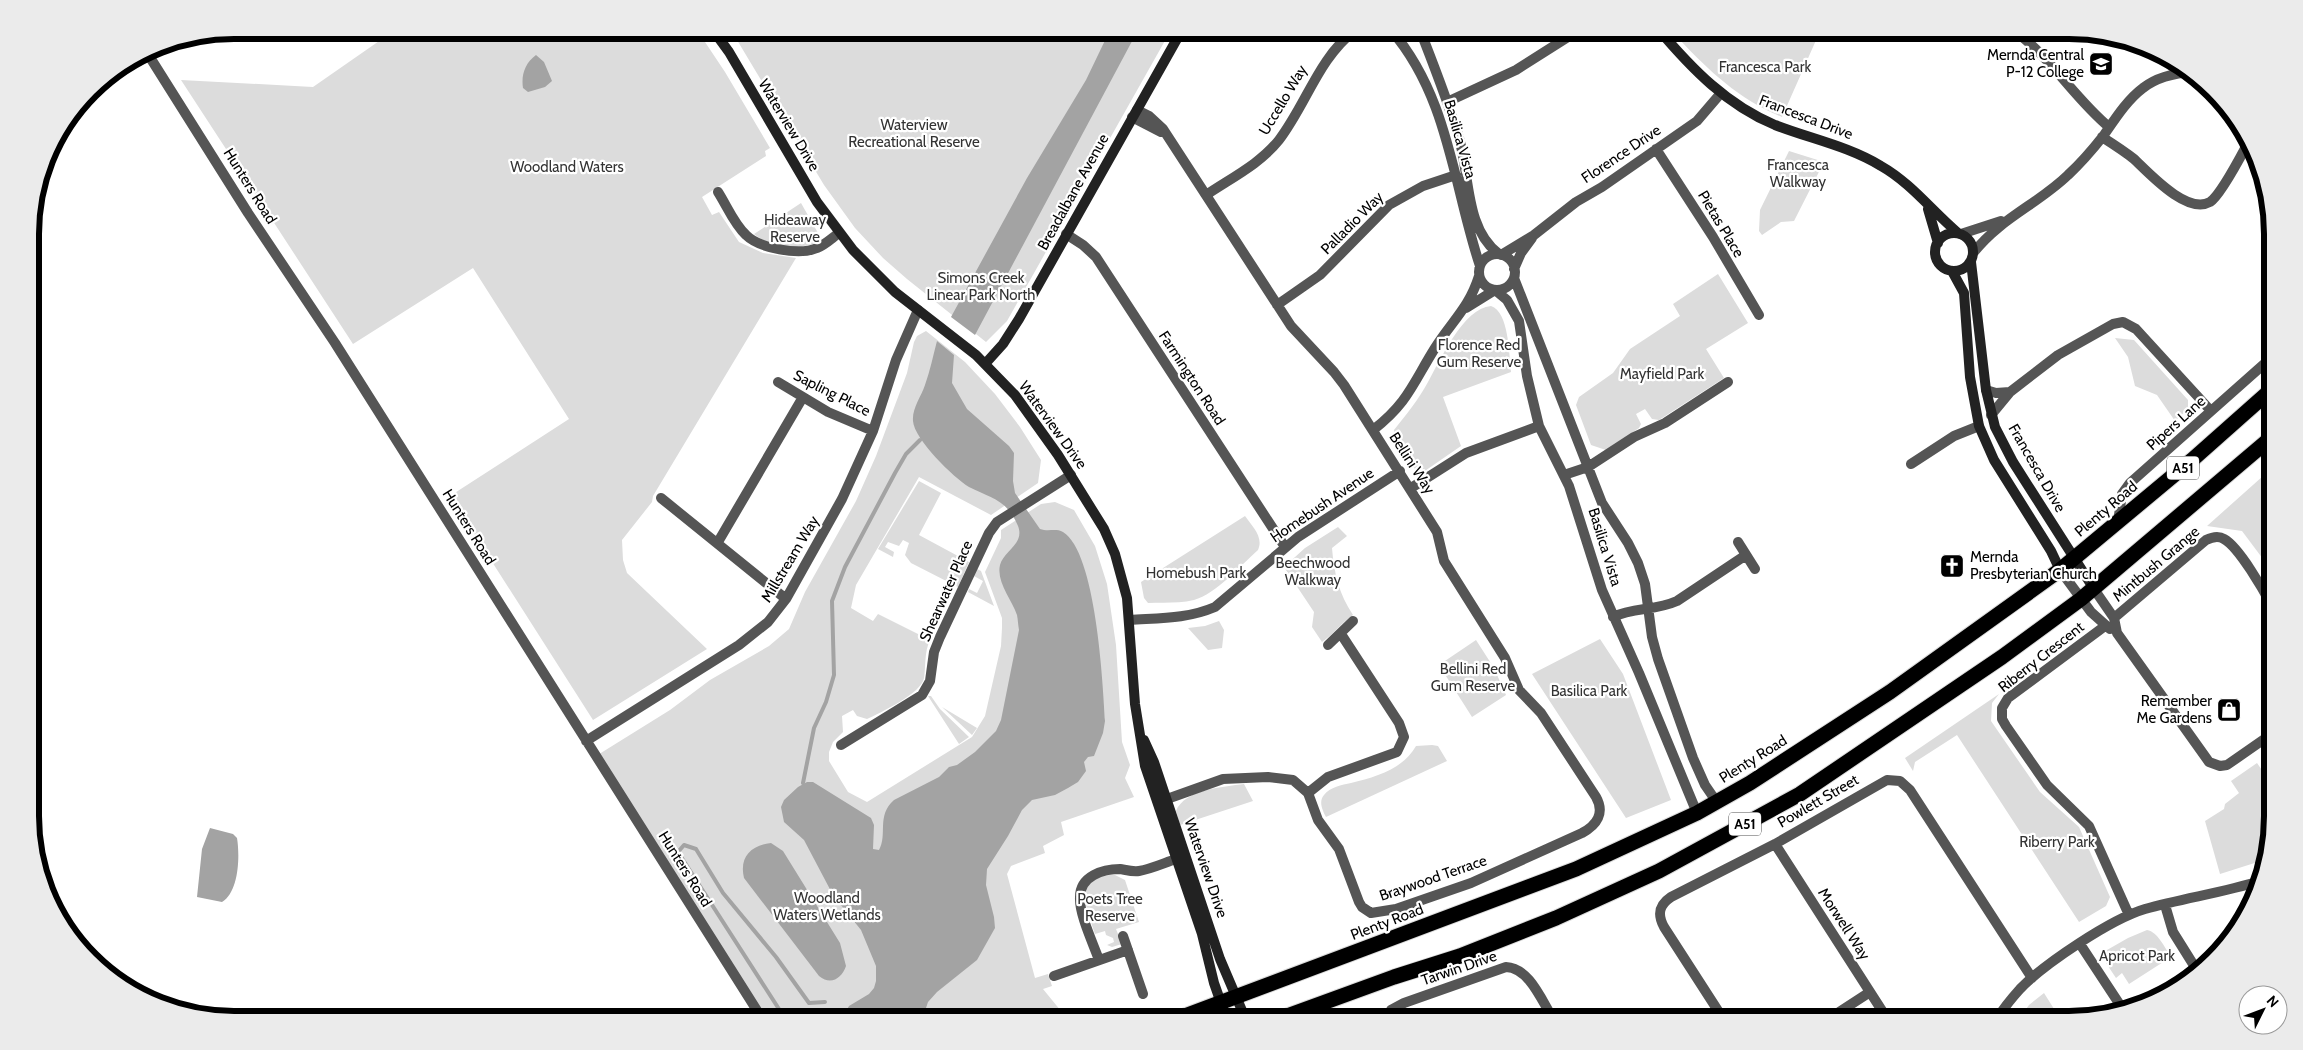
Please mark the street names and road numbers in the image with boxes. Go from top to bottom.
street label: Uccello Way [1255,61,1311,138]
street label: Waterview Drive [754,76,824,175]
street label: Francesca Drive [1757,91,1856,143]
street label: Basilica Vista [1440,98,1480,181]
street label: Florence Drive [1578,121,1664,187]
street label: Breadalbane Avenue [1034,131,1113,253]
street label: Hunters Road [220,145,280,227]
street label: Pietas Place [1694,187,1748,261]
street label: Palladio Way [1317,188,1387,258]
street label: Farmington Road [1155,328,1229,428]
street label: Sapling Place [791,366,874,420]
street label: Waterview Drive [1015,378,1091,473]
street label: Pipers Lane [2143,392,2209,454]
street label: Francesca Drive [2004,421,2070,516]
street label: Bellini Way [1385,429,1439,498]
road number: A51 [2167,456,2199,479]
street label: Homebush Avenue [1267,464,1377,546]
street label: Plenty Road [2071,478,2141,540]
street label: Hunters Road [439,486,499,568]
street label: Basilica Vista [1585,506,1626,589]
street label: Millstream Way [757,512,823,605]
street label: Mintbush Grange [2109,522,2203,606]
street label: Shearwater Place [916,537,976,644]
street label: Riberry Crescent [1995,618,2087,696]
street label: Plenty Road [1716,731,1790,787]
street label: Powlett Street [1774,771,1862,831]
road number: A51 [1729,812,1761,836]
street label: Waterview Drive [1181,816,1232,920]
street label: Hunters Road [655,828,715,910]
street label: Braywood Terrace [1377,851,1489,905]
street label: Morwell Way [1814,885,1874,964]
street label: Plenty Road [1348,900,1426,944]
street label: Tarwin Drive [1419,947,1499,989]

